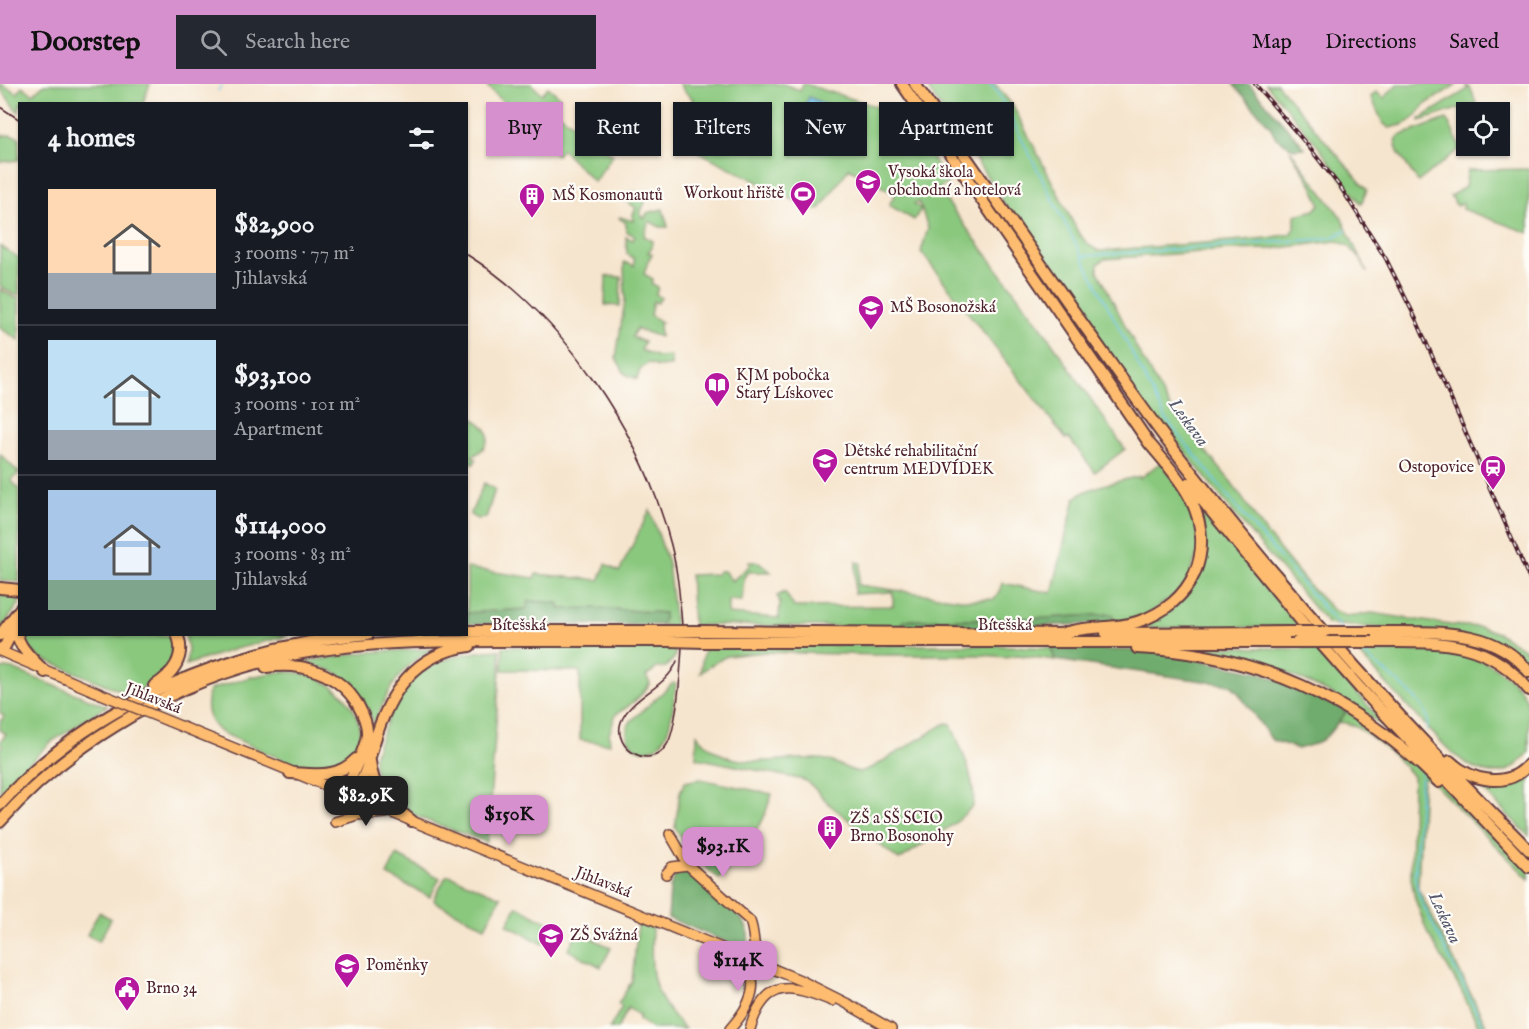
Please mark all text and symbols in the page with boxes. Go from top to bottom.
search box [176,15,596,69]
text: Doorstep [30,25,140,60]
icon: search [197,26,230,59]
text: Search here [245,28,350,56]
text: Map [1252,29,1292,56]
text: Directions [1325,29,1416,56]
text: Saved [1449,29,1499,56]
chip: Buy [486,102,563,156]
chip: Rent [575,102,661,156]
chip: Filters [673,102,772,156]
chip: New [784,102,867,156]
chip: Apartment [879,102,1014,156]
map controls [1456,102,1510,156]
button: locate [1456,102,1510,156]
text: 4 homes [48,122,135,155]
icon: filters [405,122,438,155]
place label: Vysoká škola obchodní a hotelová [887,163,1021,201]
school or university icon: Vysoká škola obchodní a hotelová [853,167,883,205]
sports icon: Workout hřiště [788,179,818,217]
building icon: MŠ Kosmonautů [517,181,547,219]
place label: MŠ Kosmonautů [552,184,663,206]
place label: Workout hřiště [684,184,784,204]
text: $82,900 [234,208,315,241]
icon: home [96,213,168,285]
text: 3 rooms · 77 m² [234,241,354,266]
text: Jihlavská [234,266,307,291]
school or university icon: MŠ Bosonožská [856,293,886,331]
place label: MŠ Bosonožská [890,296,996,318]
text: $93,100 [234,359,311,392]
icon: home [96,364,168,436]
place label: KJM pobočka Starý Lískovec [736,366,833,404]
library icon: KJM pobočka Starý Lískovec [702,370,732,408]
text: 3 rooms · 101 m² [234,392,360,417]
water label: Leskava [1162,393,1213,452]
text: Apartment [234,417,323,442]
place label: Dětské rehabilitační centrum MEDVÍDEK [844,442,994,480]
school or university icon: Dětské rehabilitační centrum MEDVÍDEK [810,446,840,484]
station icon: Ostopovice [1478,453,1508,491]
place label: Ostopovice [1398,458,1474,478]
text: $114,000 [234,509,326,542]
icon: home [96,514,168,586]
text: 3 rooms · 83 m² [234,542,351,567]
text: Jihlavská [234,567,307,592]
street label: Bítešská [492,616,546,636]
street label: Bítešská [978,616,1032,636]
street label: Jihlavská [120,678,184,719]
pin: $82.9K [317,776,415,827]
text: $82.9K [338,783,394,808]
pin: $150K [467,795,551,846]
text: $150K [484,802,534,827]
place label: ZŠ a SŠ SCIO Brno Bosonohy [850,807,954,847]
building icon: ZŠ a SŠ SCIO Brno Bosonohy [815,813,845,851]
pin: $93.1K [674,827,772,878]
text: $93.1K [696,834,750,859]
street label: Jihlavská [570,862,634,903]
water label: Leskava [1422,887,1466,948]
school or university icon: ZŠ Svážná [536,921,566,959]
place label: ZŠ Svážná [570,924,638,946]
pin: $114K [696,941,780,992]
text: $114K [713,948,763,973]
school or university icon: Poměnky [332,951,362,989]
place label: Poměnky [366,956,428,976]
public building icon: Brno 34 [112,974,142,1012]
place label: Brno 34 [146,979,197,999]

